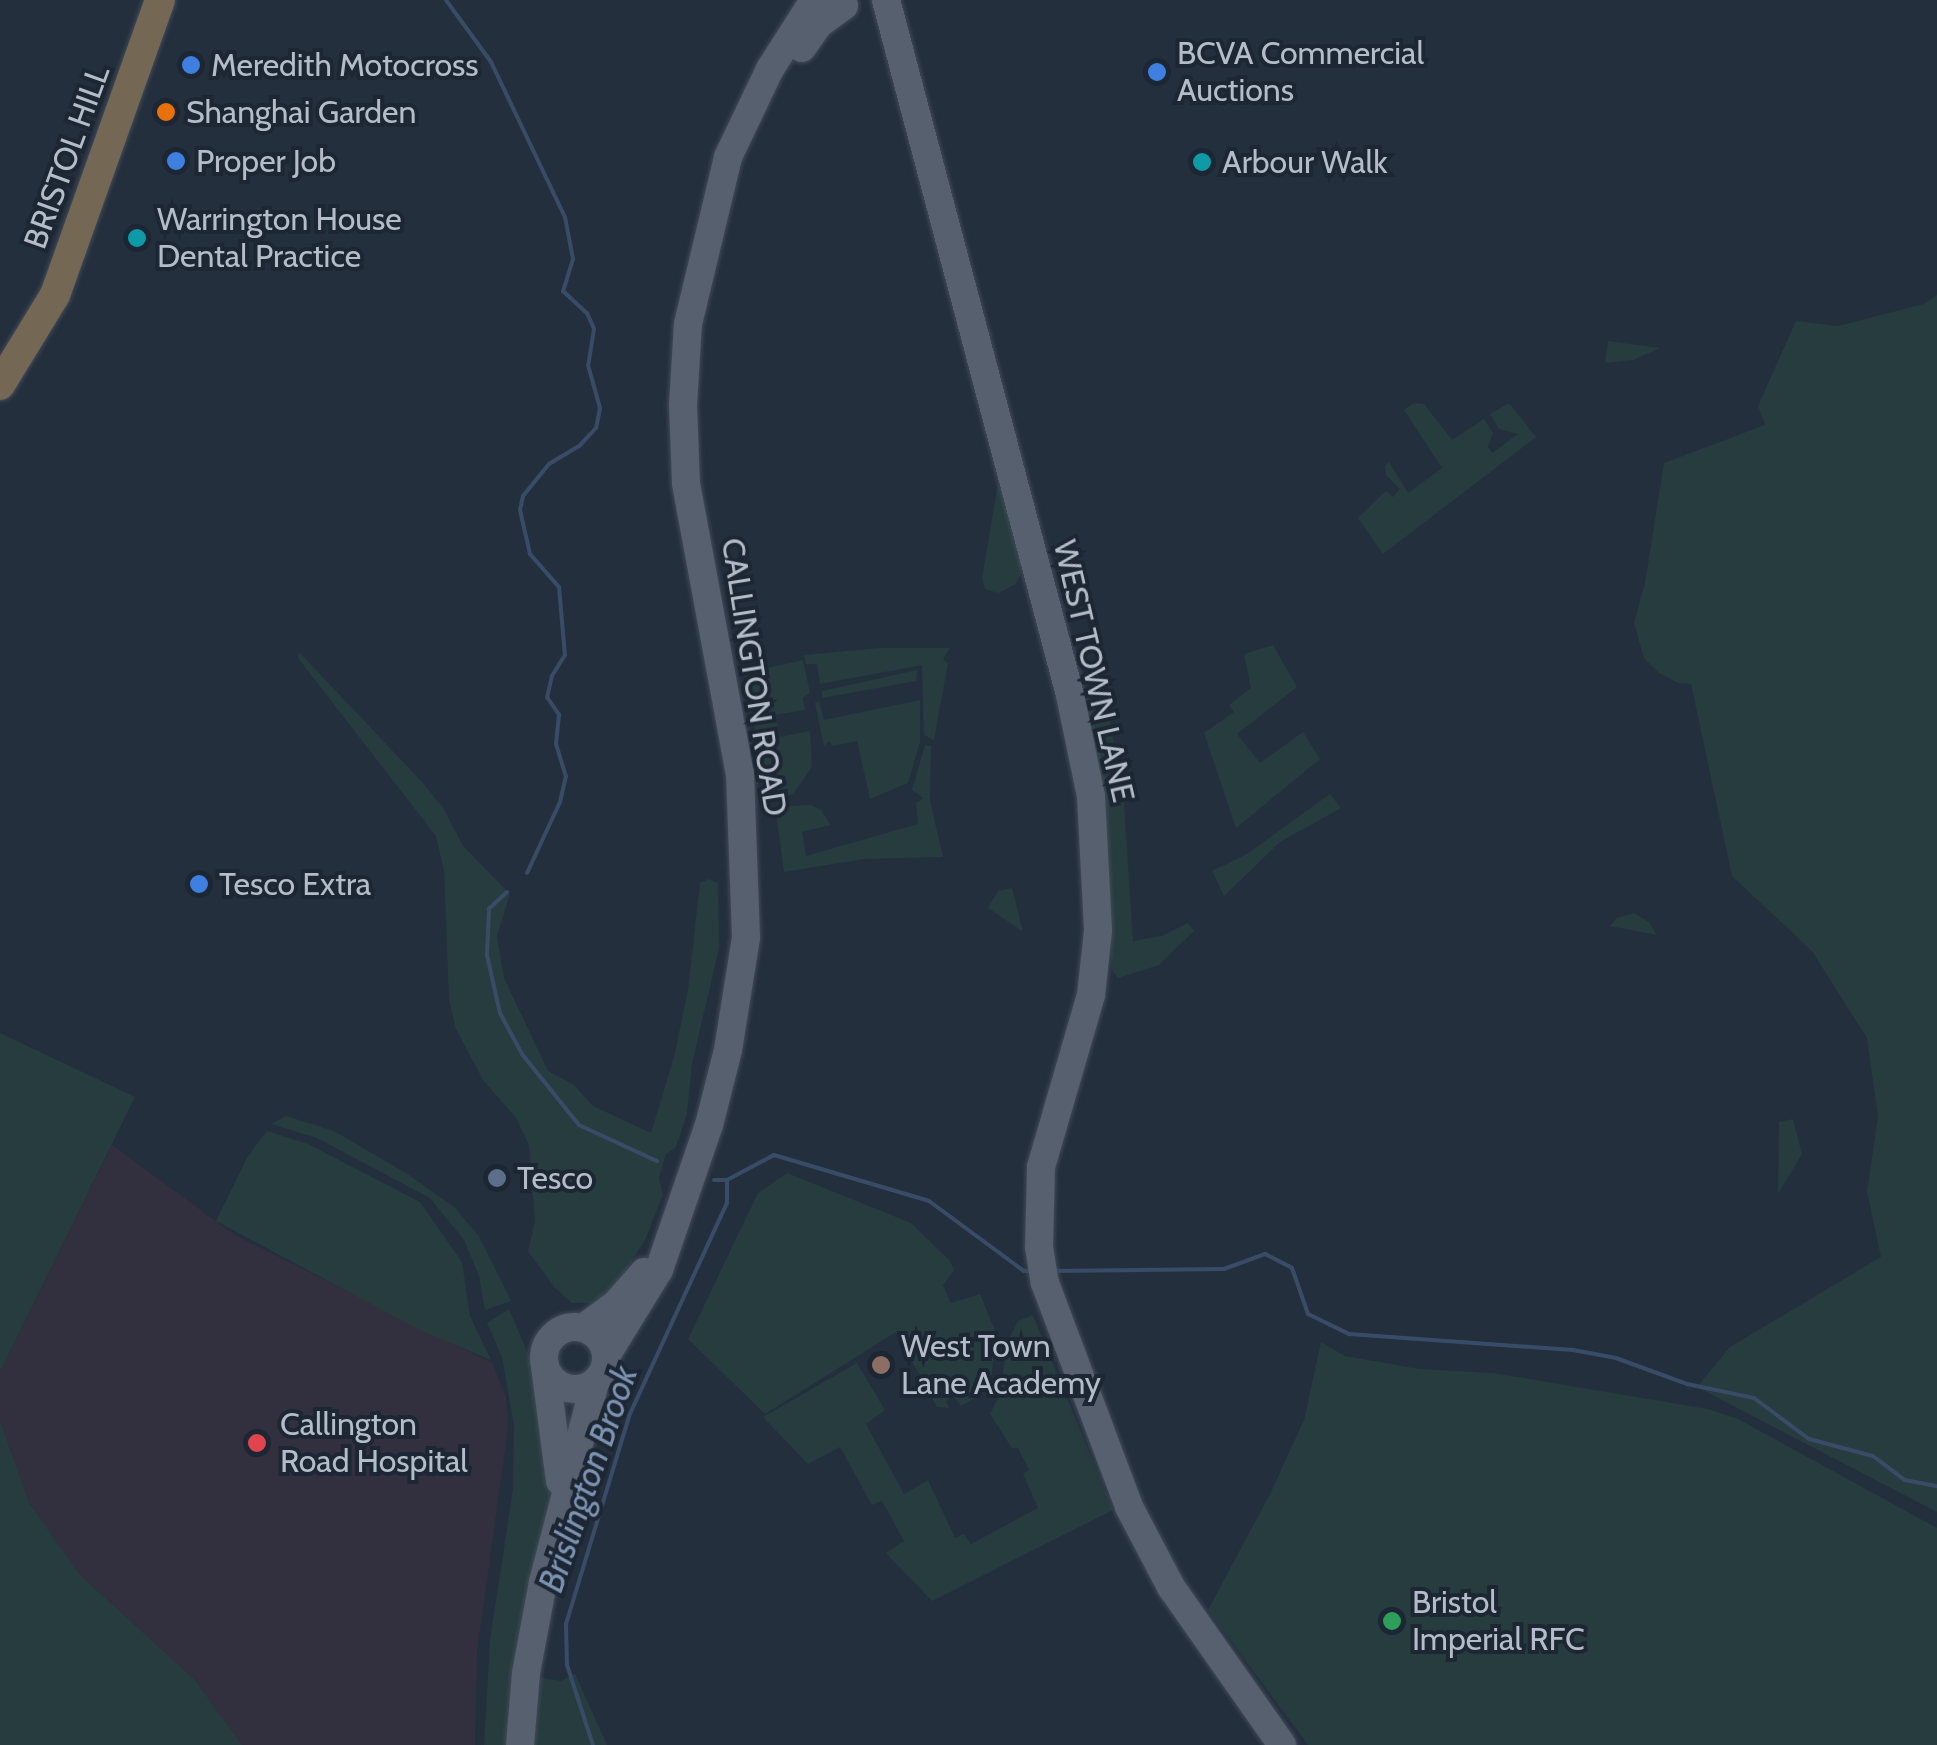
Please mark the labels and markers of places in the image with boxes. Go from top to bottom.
place label: BCVA Commercial Auctions [1177,35,1424,110]
place label: Meredith Motocross [211,46,478,84]
marker: Meredith Motocross [180,54,202,76]
marker: BCVA Commercial Auctions [1146,61,1168,83]
place label: Shanghai Garden [186,93,416,131]
marker: Shanghai Garden [155,101,177,123]
place label: Proper Job [196,142,336,180]
place label: Arbour Walk [1222,143,1388,181]
marker: Proper Job [165,150,187,172]
marker: Arbour Walk [1191,151,1213,173]
place label: Warrington House Dental Practice [157,201,402,276]
marker: Warrington House Dental Practice [126,227,148,249]
place label: Tesco Extra [219,865,371,903]
marker: Tesco Extra [188,873,210,895]
place label: Tesco [517,1159,593,1197]
marker: Tesco [486,1167,508,1189]
place label: West Town Lane Academy [901,1328,1101,1403]
marker: West Town Lane Academy [870,1354,892,1376]
place label: Callington Road Hospital [280,1406,468,1481]
marker: Callington Road Hospital [244,1430,270,1456]
place label: Bristol Imperial RFC [1412,1584,1585,1659]
marker: Bristol Imperial RFC [1381,1610,1403,1632]

